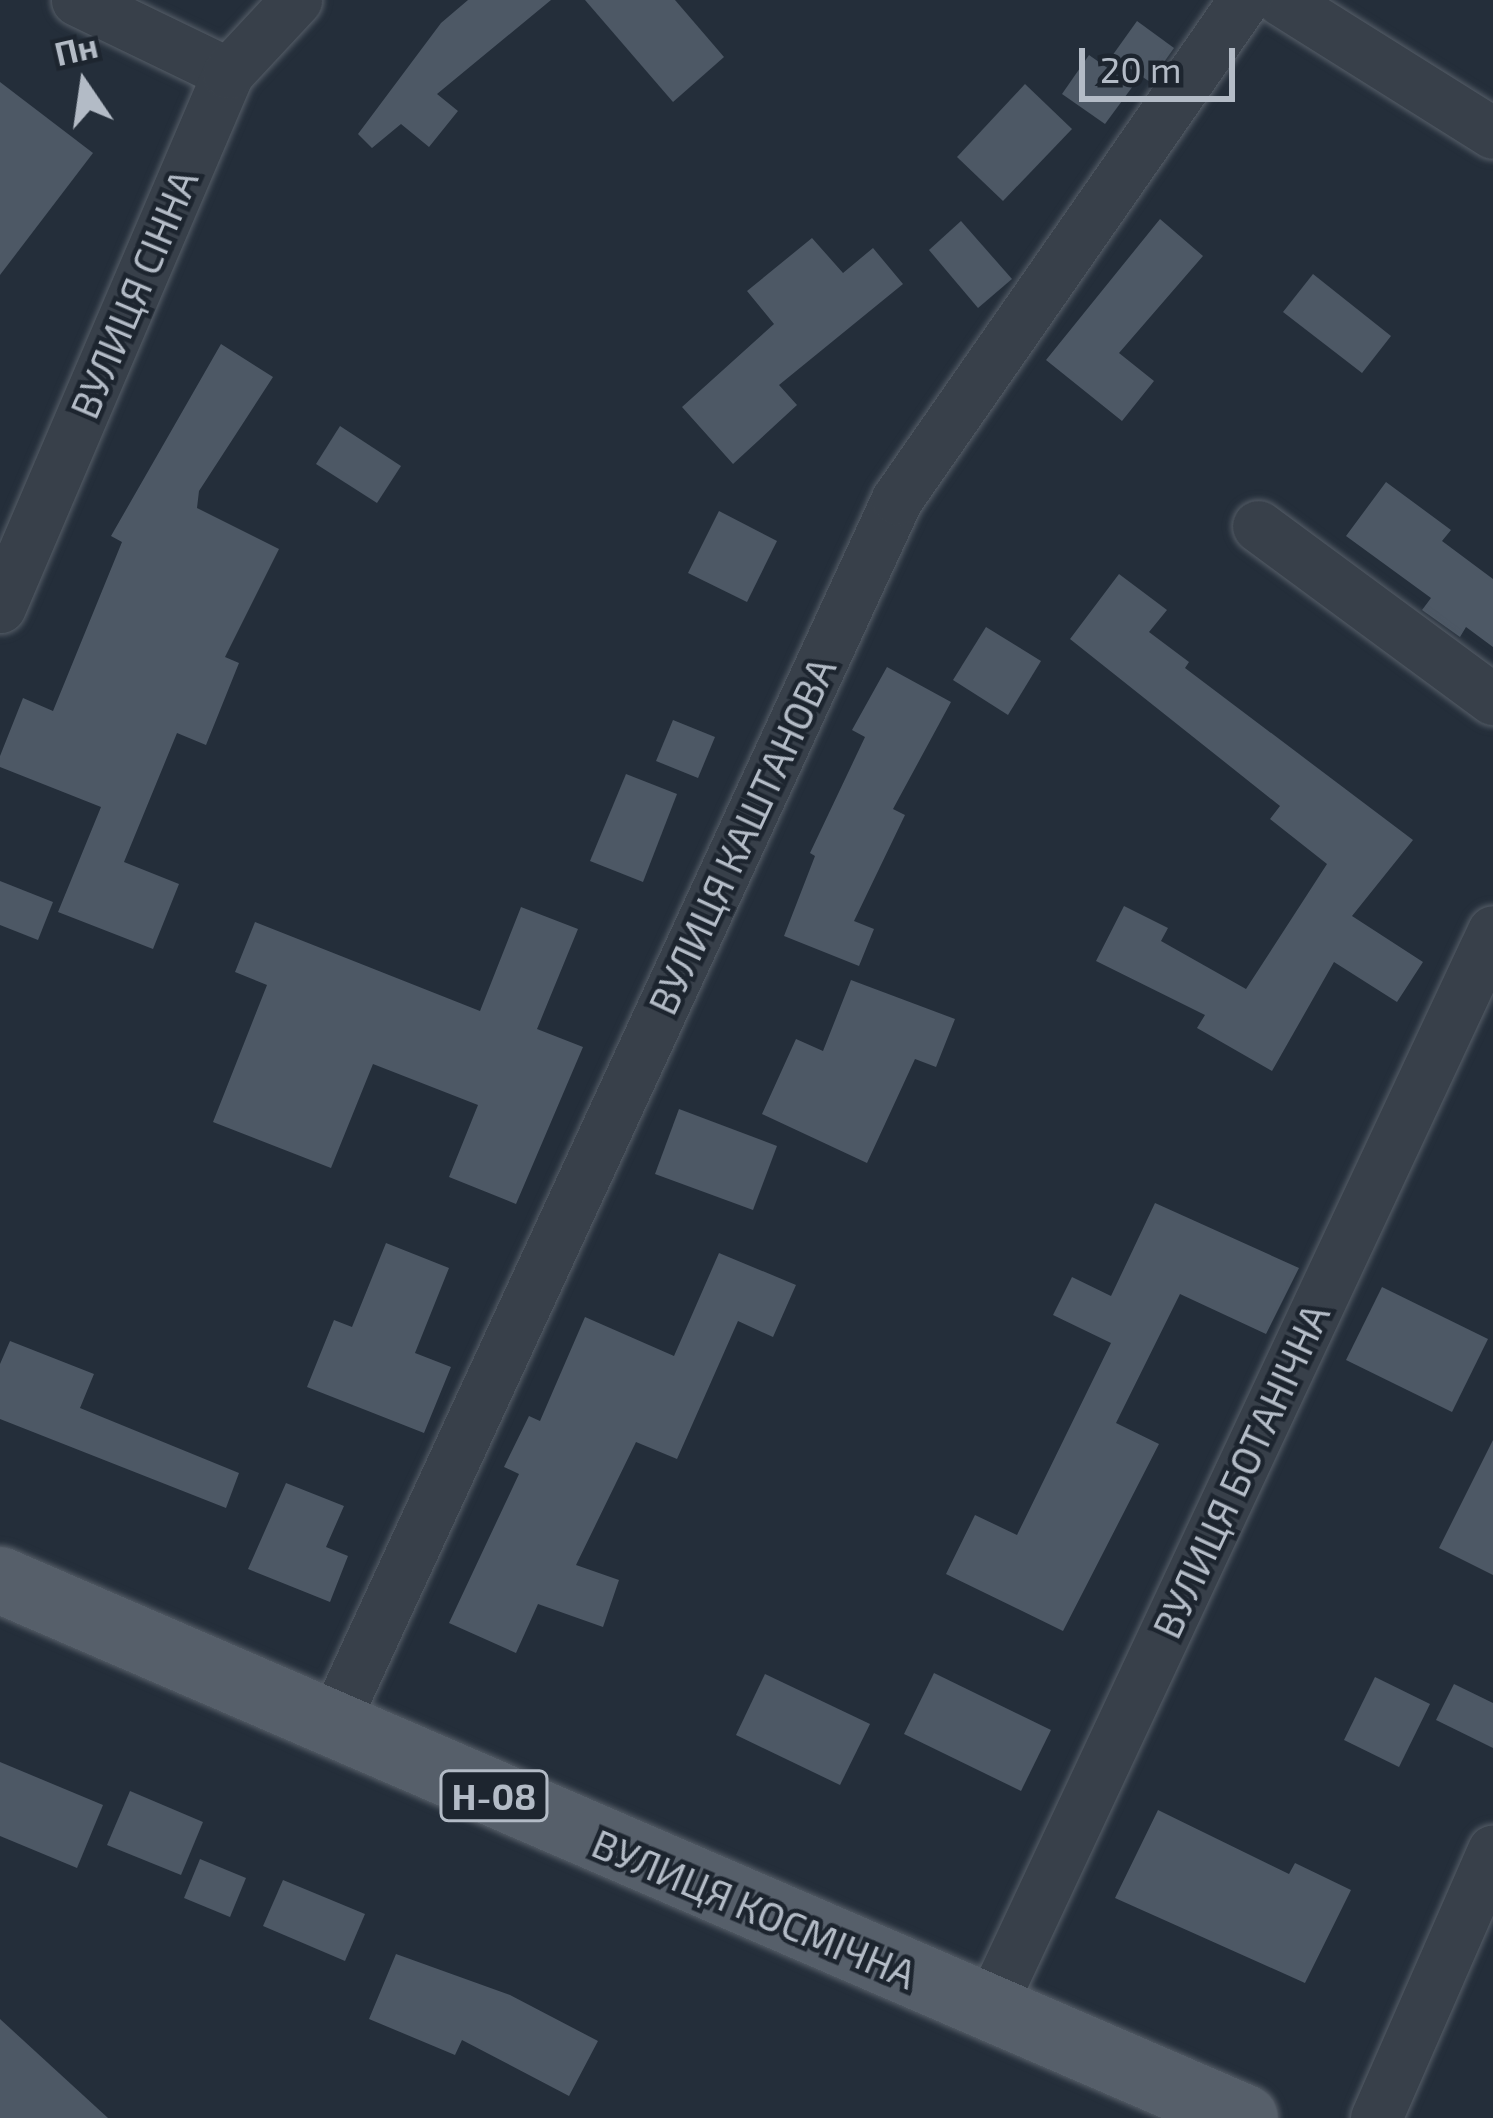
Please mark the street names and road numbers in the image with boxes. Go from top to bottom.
street label: ВУЛИЦЯ СІННА [61,163,207,425]
street label: ВУЛИЦЯ КАШТАНОВА [639,650,845,1022]
street label: ВУЛИЦЯ БОТАНІЧНА [1143,1297,1339,1645]
road number: Н-08 [437,1766,551,1826]
street label: ВУЛИЦЯ КОСМІЧНА [585,1820,923,1998]

